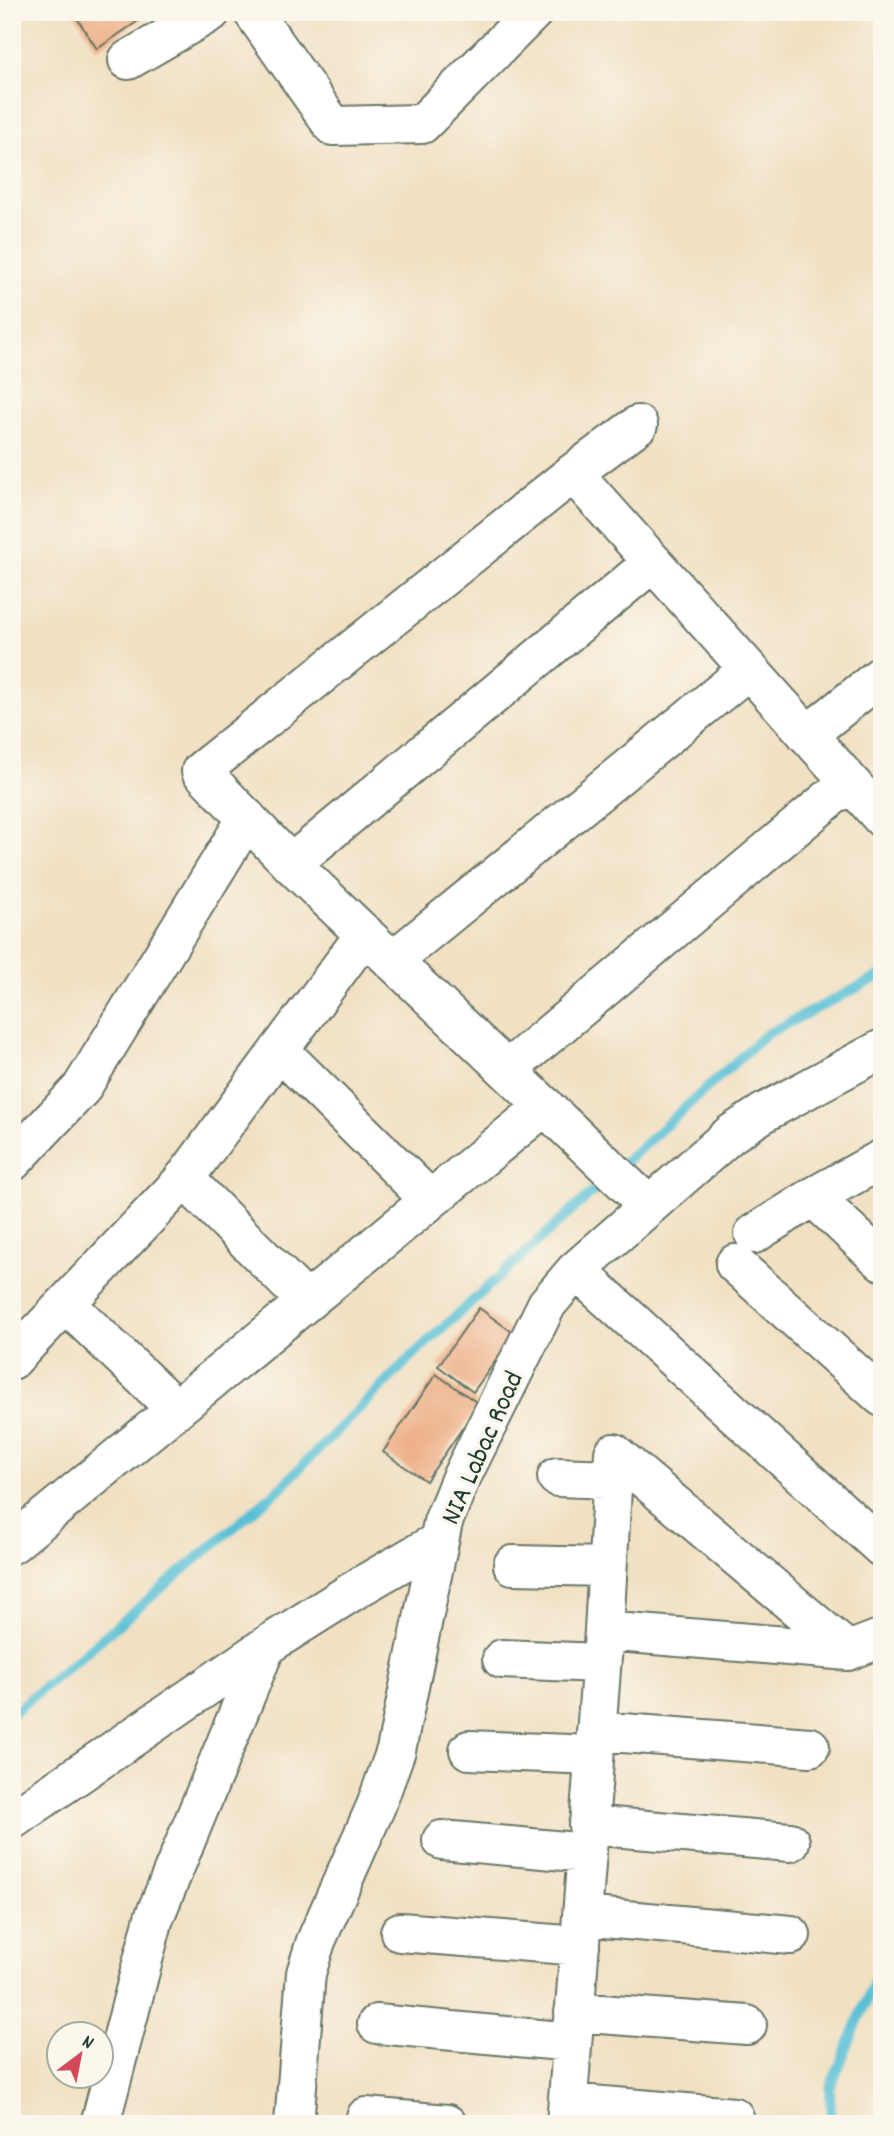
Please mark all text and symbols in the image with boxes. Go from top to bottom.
street label: NIA Labac Road [433,1366,536,1532]
north arrow [46,2021,116,2090]
text: N [76,2030,98,2057]

